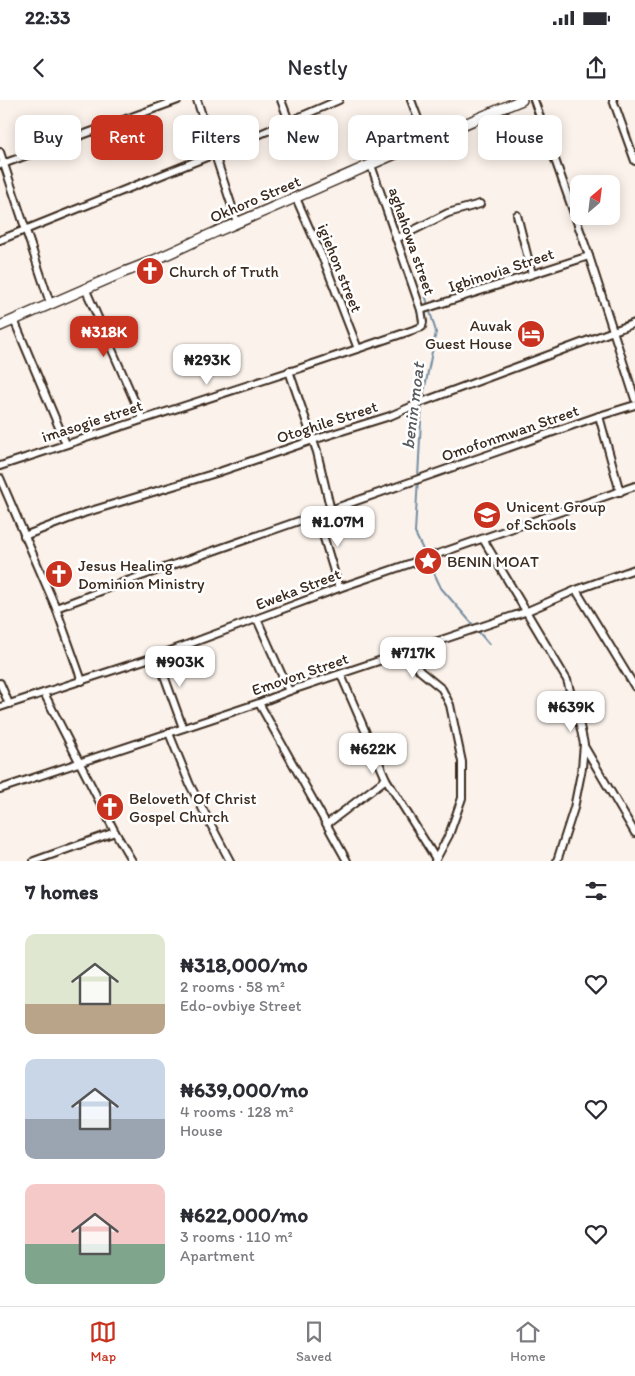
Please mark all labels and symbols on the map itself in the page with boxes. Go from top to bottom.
street label: Okhoro Street [207,171,303,227]
north arrow [570,175,620,225]
street label: aghahowa street [385,185,439,297]
street label: igiehon street [314,221,366,315]
street label: Igbinovia Street [446,244,556,296]
church icon: Church of Truth [135,256,165,286]
place label: Church of Truth [169,262,279,281]
pin: ₦318K [69,316,139,358]
place label: Auvak Guest House [425,316,512,353]
hotel icon: Auvak Guest House [516,319,546,349]
pin: ₦293K [172,344,242,386]
water label: benin moat [397,359,429,450]
street label: imasogie street [39,396,145,446]
street label: Otoghile Street [274,397,380,447]
street label: Omofonmwan Street [439,401,581,465]
place label: Unicent Group of Schools [506,497,606,534]
school or university icon: Unicent Group of Schools [472,500,502,530]
pin: ₦1.07M [297,506,379,548]
place icon: BENIN MOAT [413,546,443,576]
place label: BENIN MOAT [447,552,539,571]
place label: Jesus Healing Dominion Ministry [78,556,205,593]
church icon: Jesus Healing Dominion Ministry [44,559,74,589]
street label: Eweka Street [253,564,343,614]
pin: ₦717K [378,636,448,679]
pin: ₦903K [145,646,215,688]
street label: Emovon Street [249,649,351,699]
pin: ₦639K [536,690,606,733]
pin: ₦622K [338,732,408,775]
place label: Beloveth Of Christ Gospel Church [129,789,257,826]
church icon: Beloveth Of Christ Gospel Church [95,792,125,822]

